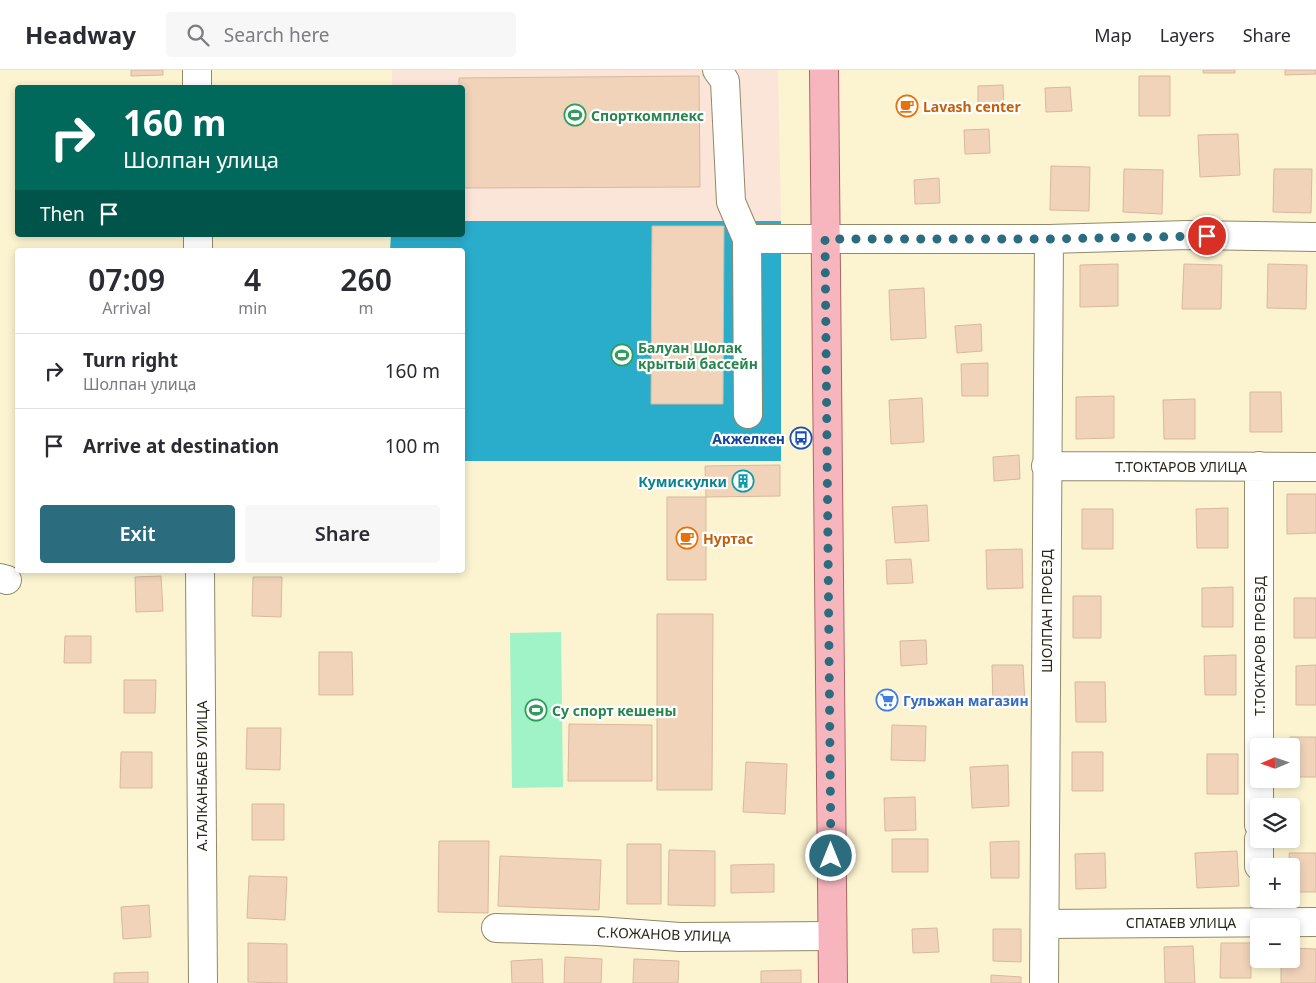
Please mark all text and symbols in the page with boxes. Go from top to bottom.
search box [166,12,516,57]
text: Headway [25,18,136,51]
icon: search [184,21,212,49]
text: Search here [224,22,330,48]
text: Map [1094,23,1132,47]
text: Layers [1160,23,1215,47]
text: Share [1243,23,1291,47]
cafe icon: Lavash center [895,94,919,118]
place label: Lavash center [923,97,1021,116]
text: 160 m [123,99,226,146]
sports icon: Спорткомплекс [563,103,587,127]
icon: right [40,105,105,170]
place label: Спорткомплекс [591,106,704,125]
text: Шолпан улица [123,144,279,174]
icon: arrive [95,200,123,228]
text: Then [40,201,85,227]
pin [1186,215,1228,257]
icon: arrive [1193,222,1221,250]
text: 07:09 [88,259,165,300]
text: 4 [244,259,261,300]
text: 260 [340,259,392,300]
text: Arrival [102,297,151,319]
text: min [238,297,267,319]
text: m [359,297,374,319]
place label: Балуан Шолак крытый бассейн [638,338,758,373]
sports icon: Балуан Шолак крытый бассейн [610,343,634,367]
text: Turn right [83,347,178,373]
icon: right [40,357,68,385]
text: 160 m [385,358,440,384]
text: Шолпан улица [83,373,196,395]
bus stop icon: Акжелкен [789,426,813,450]
place label: Акжелкен [712,429,785,448]
icon: arrive [40,432,68,460]
text: Arrive at destination [83,433,279,459]
text: 100 m [385,433,440,459]
street label: Т.ТОКТАРОВ УЛИЦА [1115,457,1247,476]
building icon: Кумискулки [731,469,755,493]
place label: Кумискулки [638,472,727,491]
button: Exit [40,505,235,563]
button: Share [245,505,440,563]
cafe icon: Нуртас [675,526,699,550]
place label: Нуртас [703,529,753,548]
street label: ШОЛПАН ПРОЕЗД [1037,548,1056,673]
street label: Т.ТОКТАРОВ ПРОЕЗД [1250,575,1269,716]
supermarket icon: Гульжан магазин [875,688,899,712]
place label: Гульжан магазин [903,691,1029,710]
sports icon: Су спорт кешены [524,698,548,722]
street label: А.ТАЛКАНБАЕВ УЛИЦА [192,701,211,851]
place label: Су спорт кешены [552,701,676,720]
north arrow [1250,738,1300,788]
map controls [1250,738,1300,968]
button: layers [1250,798,1300,848]
position arrow [804,829,856,881]
button: + [1250,858,1300,908]
street label: СПАТАЕВ УЛИЦА [1126,913,1236,932]
button: − [1250,918,1300,968]
street label: С.КОЖАНОВ УЛИЦА [597,922,731,946]

